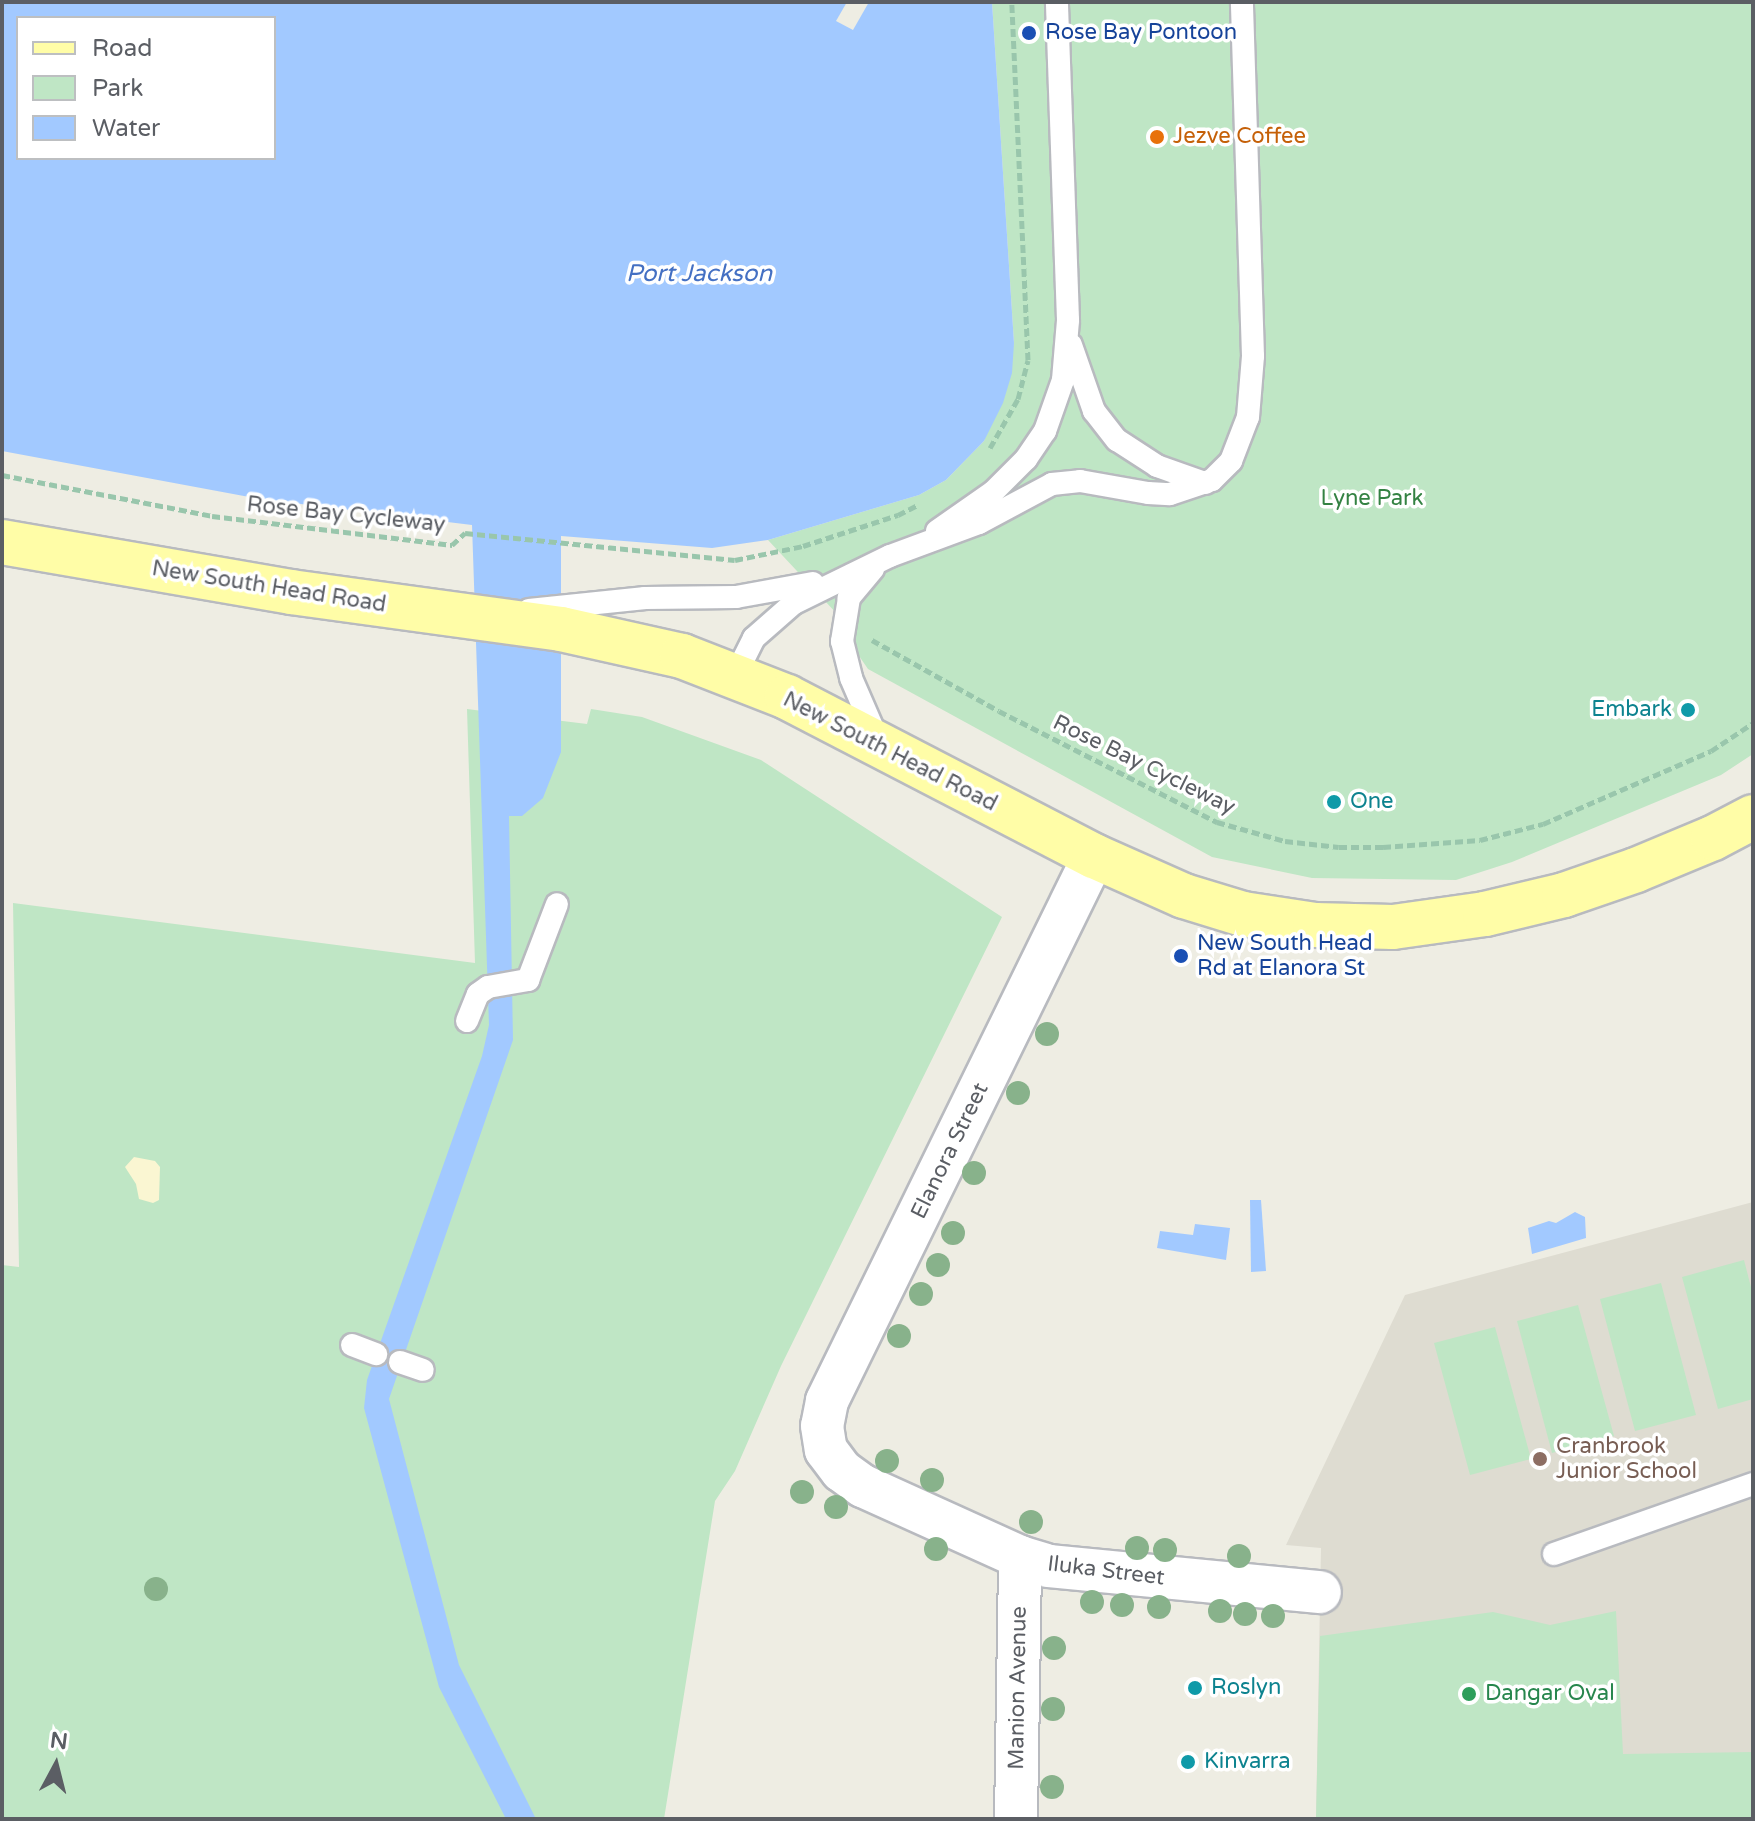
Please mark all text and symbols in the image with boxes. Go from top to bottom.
legend [16,16,276,160]
place label: Rose Bay Pontoon [1045,20,1237,46]
marker: Rose Bay Pontoon [1020,24,1038,42]
text: Road [92,34,152,63]
text: Park [92,74,143,103]
text: Water [92,114,160,143]
place label: Jezve Coffee [1173,124,1306,150]
marker: Jezve Coffee [1148,128,1166,146]
water label: Port Jackson [626,260,772,288]
park label: Lyne Park [1320,486,1424,512]
street label: Rose Bay Cycleway [245,491,447,539]
street label: New South Head Road [150,555,388,619]
street label: New South Head Road [779,687,1001,817]
place label: Embark [1591,697,1672,723]
marker: Embark [1679,701,1697,719]
street label: Rose Bay Cycleway [1049,709,1239,821]
place label: One [1350,789,1394,815]
marker: One [1325,793,1343,811]
place label: New South Head Rd at Elanora St [1197,930,1373,982]
marker: New South Head Rd at Elanora St [1172,947,1190,965]
street label: Elanora Street [906,1079,994,1223]
place label: Cranbrook Junior School [1556,1433,1697,1484]
marker: Cranbrook Junior School [1531,1450,1549,1468]
street label: Iluka Street [1046,1551,1166,1591]
street label: Manion Avenue [1003,1606,1033,1770]
place label: Roslyn [1211,1675,1281,1701]
marker: Roslyn [1186,1679,1204,1697]
place label: Dangar Oval [1485,1681,1615,1707]
marker: Dangar Oval [1460,1685,1478,1703]
north arrow [16,1725,96,1805]
text: N [49,1727,69,1755]
place label: Kinvarra [1204,1749,1291,1775]
marker: Kinvarra [1179,1753,1197,1771]

